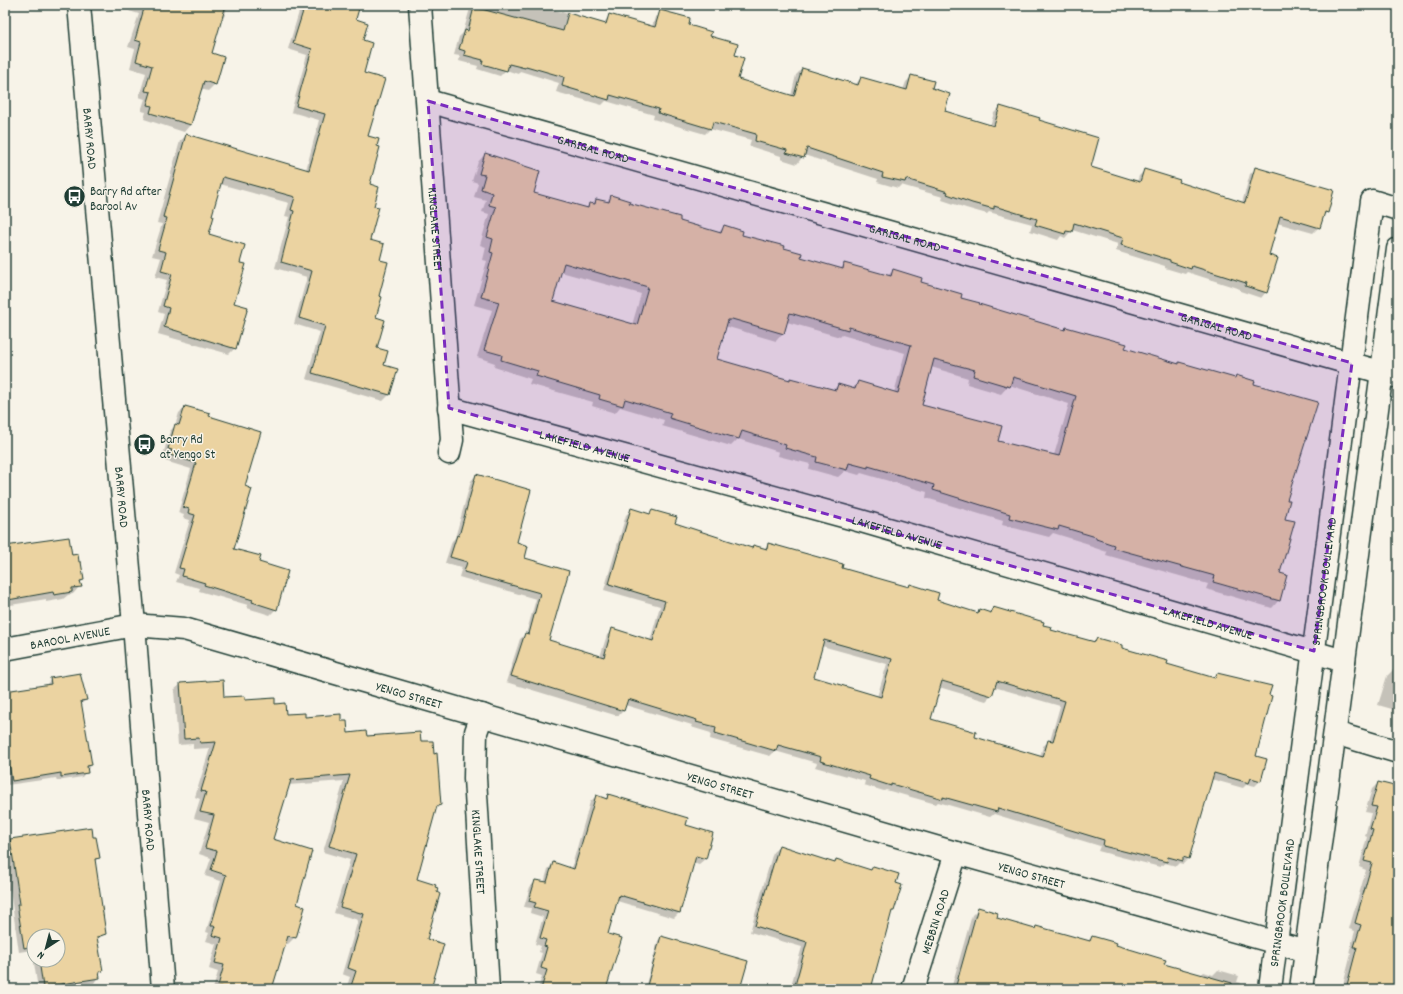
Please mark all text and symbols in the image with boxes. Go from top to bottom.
street label: BARRY ROAD [76,107,101,170]
street label: GARIGAL ROAD [555,131,631,170]
place label: Barry Rd after Barool Av [90,183,162,217]
bus stop icon: Barry Rd after Barool Av [62,184,88,210]
street label: KINGLAKE STREET [421,187,447,273]
street label: GARIGAL ROAD [866,220,943,258]
street label: GARIGAL ROAD [1178,309,1254,347]
street label: LAKEFIELD AVENUE [537,426,632,469]
place label: Barry Rd at Yengo St [160,431,216,465]
bus stop icon: Barry Rd at Yengo St [131,432,157,458]
street label: BARRY ROAD [108,466,132,529]
street label: LAKEFIELD AVENUE [849,512,944,556]
street label: SPRINGBROOK BOULEVARD [1308,516,1343,647]
street label: LAKEFIELD AVENUE [1160,602,1255,646]
street label: BAROOL AVENUE [29,623,112,656]
street label: YENGO STREET [373,678,444,715]
street label: YENGO STREET [684,768,755,806]
street label: BARRY ROAD [135,789,159,852]
street label: KINGLAKE STREET [465,809,489,895]
street label: SPRINGBROOK BOULEVARD [1266,838,1301,968]
street label: YENGO STREET [996,858,1067,895]
street label: MEBBIN ROAD [918,887,956,957]
north arrow [26,928,66,968]
text: N [34,946,48,963]

